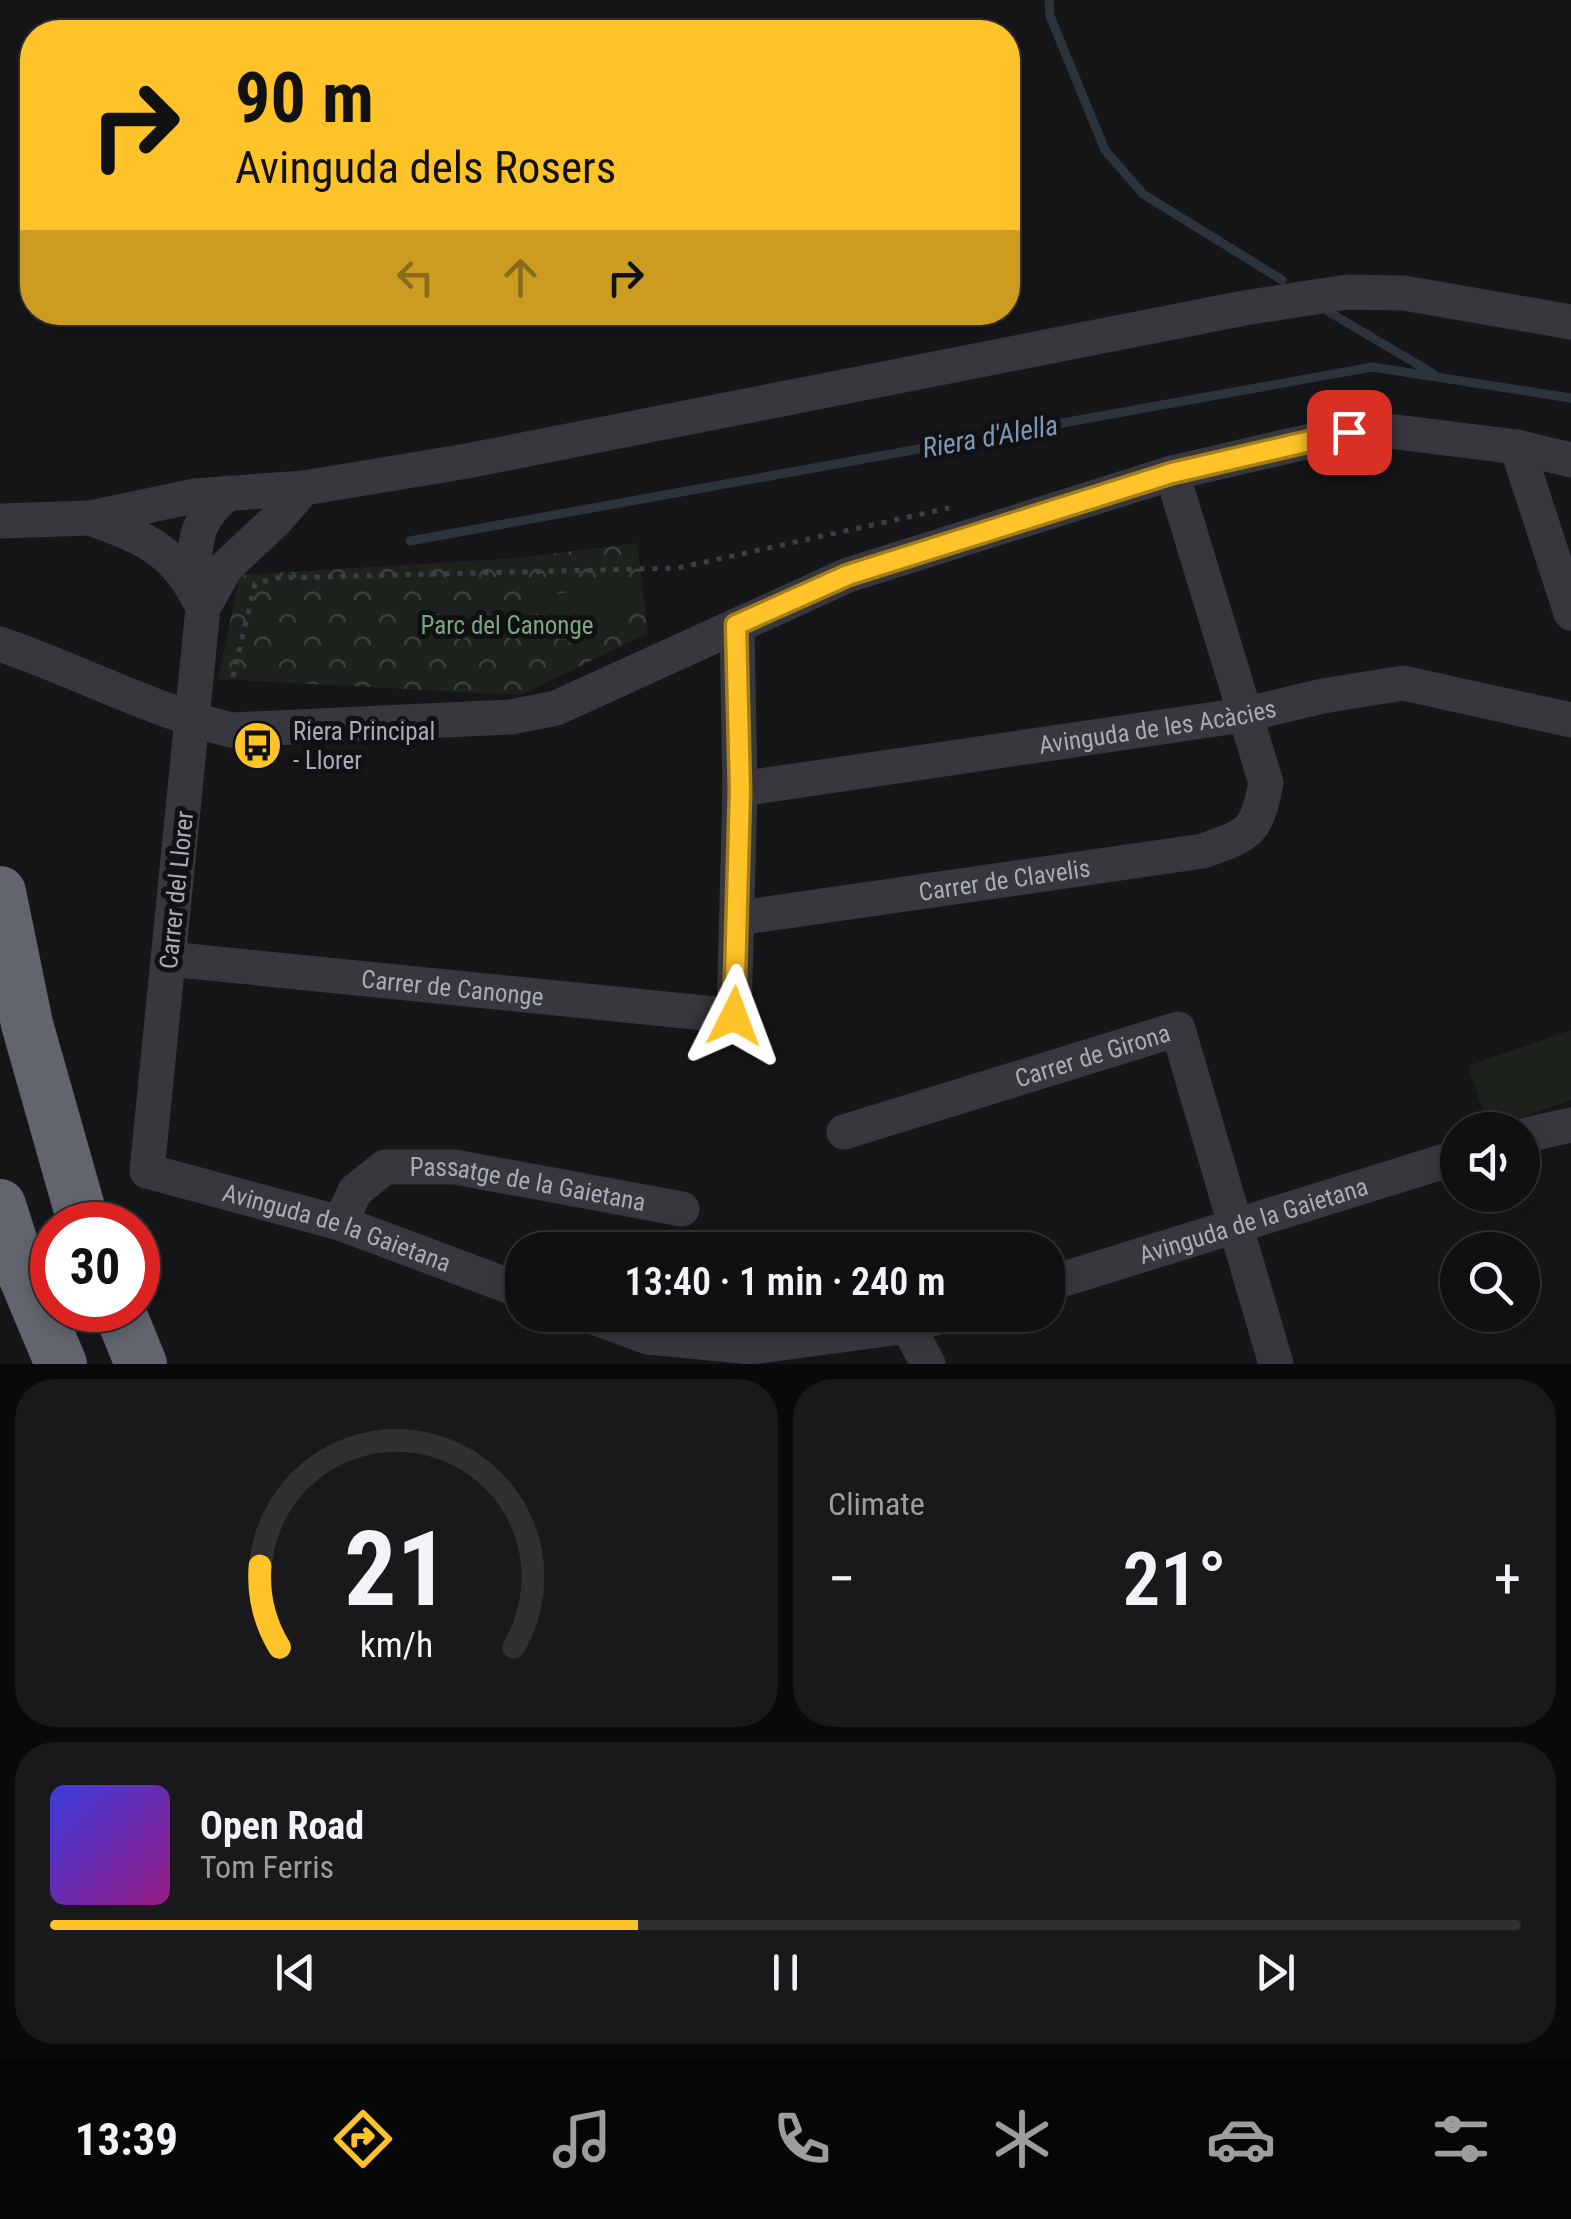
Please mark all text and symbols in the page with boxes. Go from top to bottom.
text: 90 m [235,57,374,139]
icon: right [70,60,200,190]
text: Avinguda dels Rosers [235,141,616,194]
icon: left [388,250,443,305]
icon: ahead [493,250,548,305]
icon: right [598,250,653,305]
pin [1307,390,1392,475]
icon: arrive [1322,405,1377,460]
water label: Riera d'Alella [920,408,1061,465]
park label: Parc del Canonge [421,611,593,640]
street label: Avinguda de les Acàcies [1037,694,1279,760]
place label: Riera Principal - Llorer [293,717,435,775]
bus stop icon: Riera Principal - Llorer [232,719,284,771]
street label: Carrer del Llorer [154,809,199,970]
street label: Carrer de Clavelis [917,853,1092,907]
street label: Carrer de Canonge [360,964,545,1012]
position arrow [682,964,786,1068]
street label: Carrer de Girona [1012,1018,1174,1093]
map controls [1440,1112,1540,1332]
button: sound [1440,1112,1540,1212]
street label: Passatge de la Gaietana [410,1153,648,1217]
street label: Avinguda de la Gaietana [1136,1172,1371,1270]
street label: Avinguda de la Gaietana [219,1178,455,1278]
speed limit sign: 30 [30,1202,160,1332]
button: search [1440,1232,1540,1332]
text: 13:40 · 1 min · 240 m [625,1260,945,1304]
text: Climate [828,1485,925,1523]
text: 21 [344,1509,449,1630]
text: 21° [1122,1535,1227,1623]
text: − [828,1547,856,1611]
text: + [1494,1547,1521,1611]
text: km/h [360,1624,433,1666]
text: Open Road [200,1804,364,1848]
text: Tom Ferris [200,1848,334,1886]
icon: previous [268,1945,323,2000]
icon: pause [758,1945,813,2000]
icon: next [1248,1945,1303,2000]
icon: directions [328,2104,398,2174]
icon: music [547,2104,617,2174]
icon: phone [767,2104,837,2174]
icon: climate [987,2104,1057,2174]
icon: car [1206,2104,1276,2174]
icon: filters [1426,2104,1496,2174]
text: 13:39 [75,2113,178,2166]

